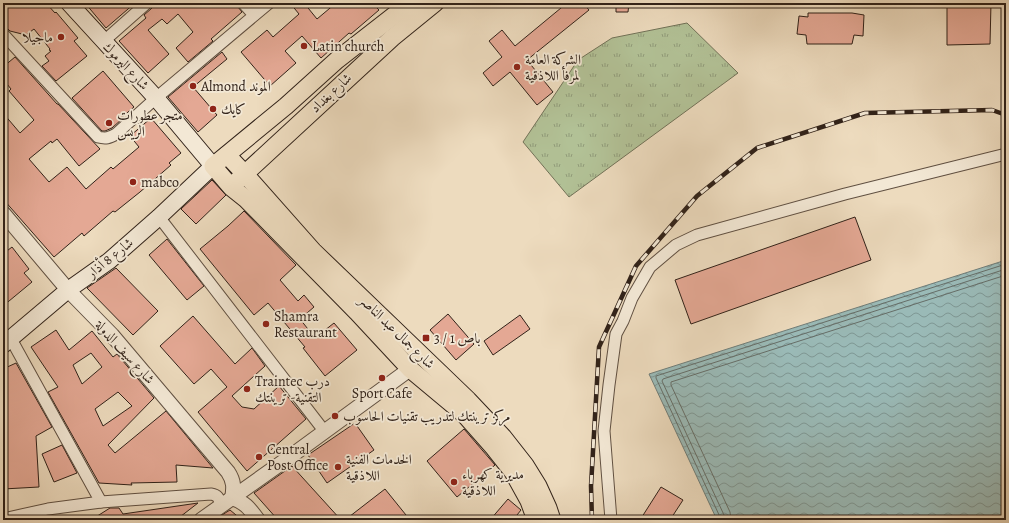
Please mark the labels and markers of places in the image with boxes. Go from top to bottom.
place label: ماجيلا [22,28,53,47]
marker: ماجيلا [56,32,66,42]
place label: Latin church [312,37,385,56]
marker: Latin church [299,41,309,51]
place label: الشركة العامة لمرفأ اللاذقية [525,50,581,85]
marker: الشركة العامة لمرفأ اللاذقية [512,62,522,72]
place label: Almond الموند [200,77,271,96]
marker: Almond الموند [188,81,198,91]
place label: كايك [221,100,246,119]
marker: كايك [208,104,218,114]
place label: متجر عطورات الريس [117,106,183,141]
marker: متجر عطورات الريس [104,118,114,128]
place label: mabco [141,173,179,192]
marker: mabco [128,177,138,187]
place label: Shamra Restaurant [274,307,337,342]
marker: Shamra Restaurant [261,319,271,329]
place label: باص 1 / 3 [434,329,481,348]
marker: باص 1 / 3 [421,333,431,343]
place label: Traintec درب التقنية- ترينتك [255,372,330,407]
marker: Sport Cafe [377,373,387,383]
marker: Traintec درب التقنية- ترينتك [242,384,252,394]
place label: Sport Cafe [352,384,412,403]
place label: مركز ترينتك لتدريب تقنيات الحاسوب [343,407,510,426]
marker: مركز ترينتك لتدريب تقنيات الحاسوب [330,411,340,421]
place label: Central Post Office [267,440,328,475]
place label: الخدمات الفنية اللاذقية [346,450,412,485]
marker: Central Post Office [254,452,264,462]
marker: الخدمات الفنية اللاذقية [333,462,343,472]
place label: مديرية كهرباء اللاذقية [462,465,524,500]
marker: مديرية كهرباء اللاذقية [449,477,459,487]

